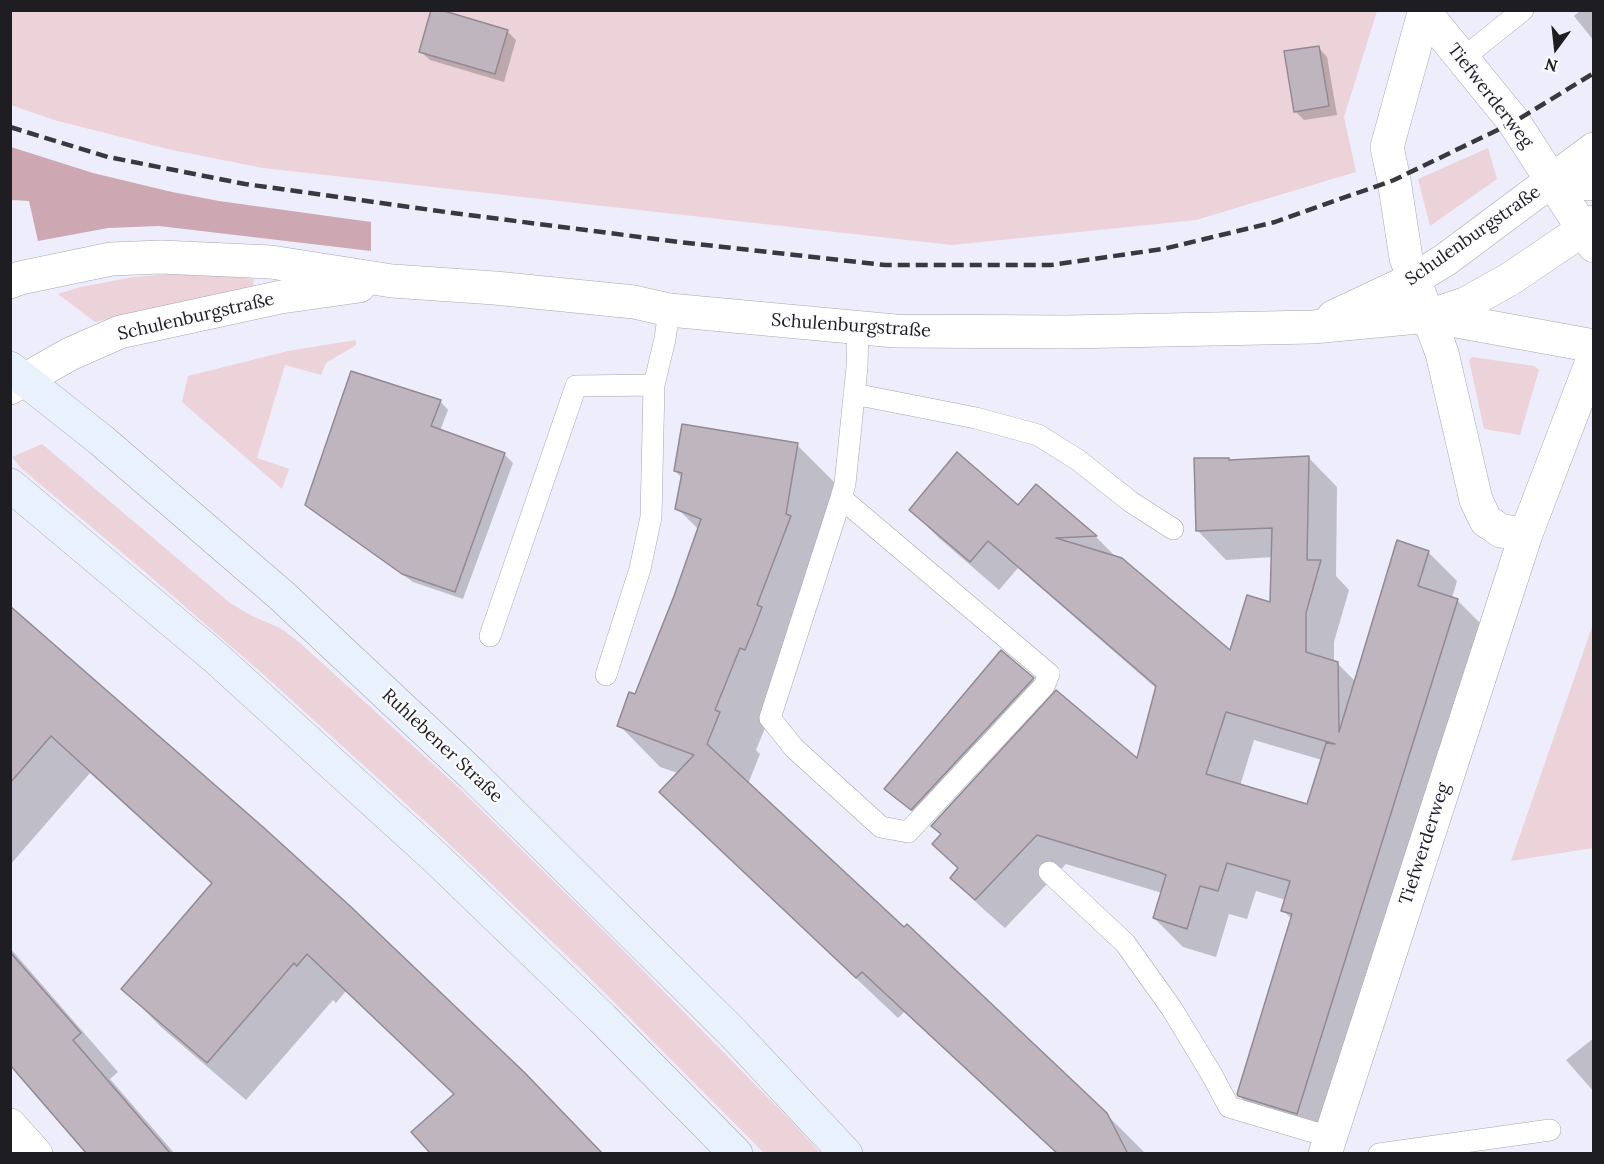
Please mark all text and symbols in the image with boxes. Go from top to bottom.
north arrow [1526,18,1586,78]
street label: Tiefwerderweg [1442,39,1538,153]
text: N [1543,54,1560,77]
street label: Schulenburgstraße [1401,181,1545,291]
street label: Schulenburgstraße [116,288,276,346]
street label: Schulenburgstraße [770,310,932,342]
street label: Ruhlebener Straße [377,685,507,807]
street label: Tiefwerderweg [1395,780,1455,908]

